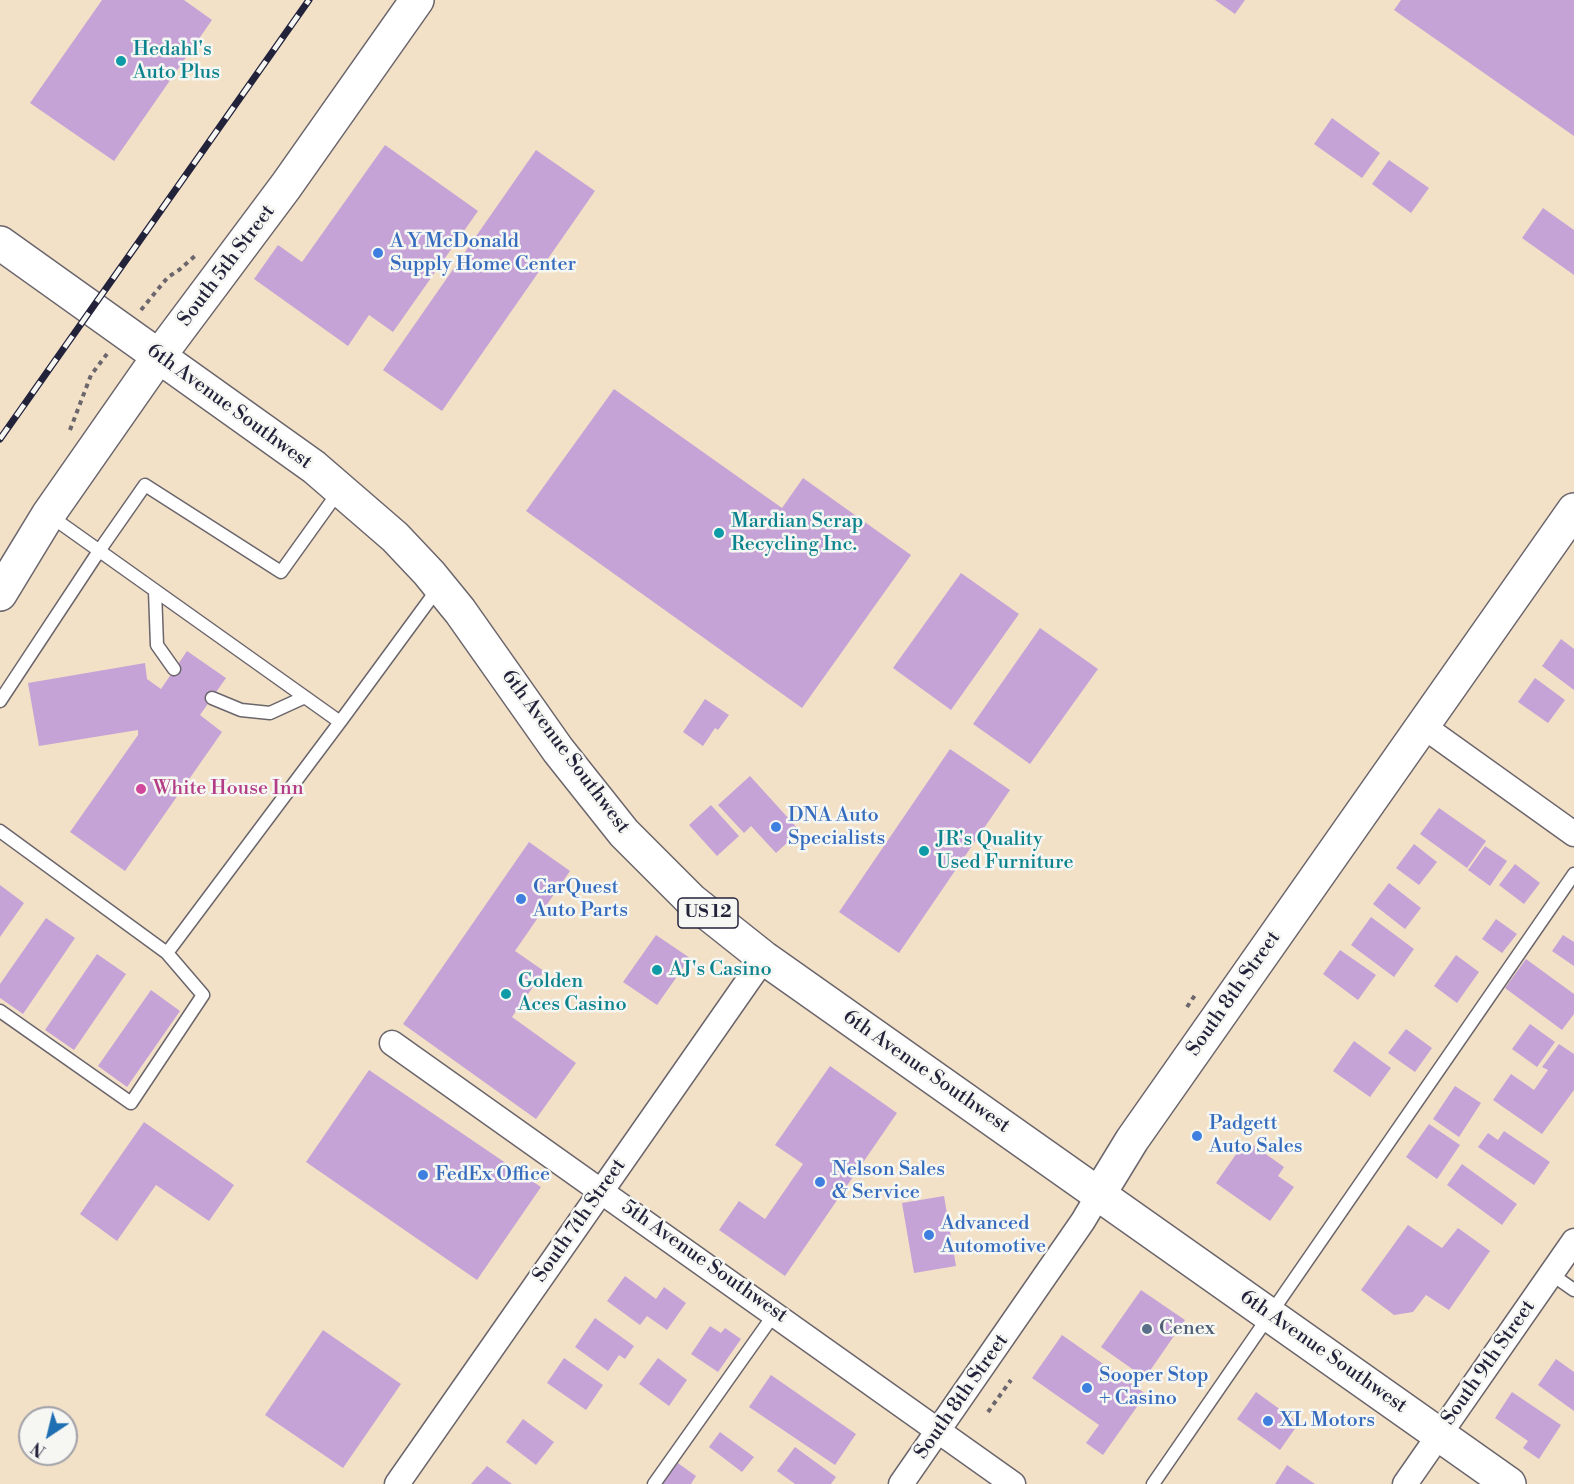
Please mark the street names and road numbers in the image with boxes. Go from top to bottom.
street label: South 5th Street [173,200,281,332]
street label: 6th Avenue Southwest [142,339,316,475]
street label: 6th Avenue Southwest [496,665,634,839]
road number: US 12 [678,898,738,928]
street label: South 8th Street [1182,927,1286,1061]
street label: 6th Avenue Southwest [838,1005,1014,1139]
street label: South 7th Street [529,1155,631,1287]
street label: 5th Avenue Southwest [616,1196,792,1328]
street label: 6th Avenue Southwest [1235,1285,1411,1419]
street label: South 9th Street [1437,1296,1541,1430]
street label: South 8th Street [910,1330,1014,1464]

